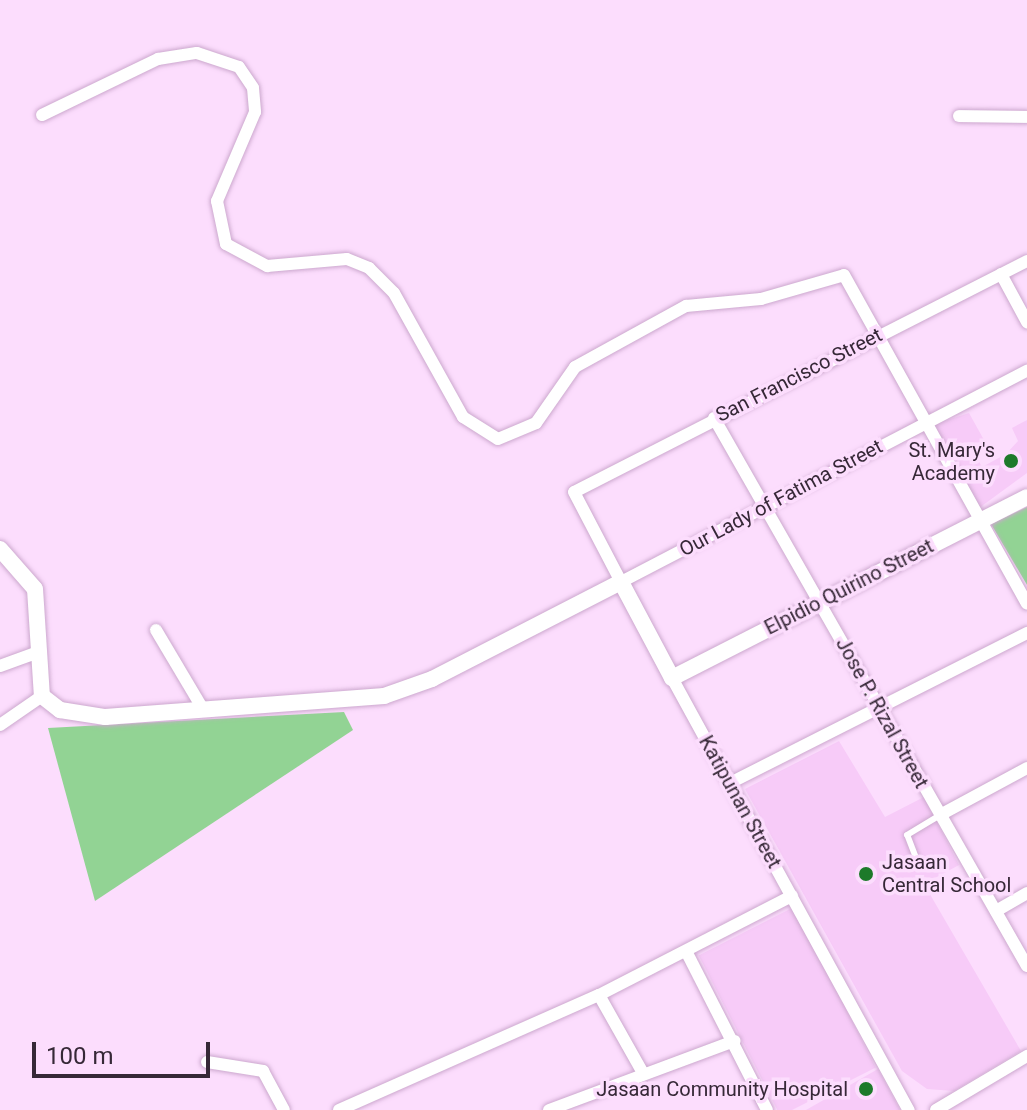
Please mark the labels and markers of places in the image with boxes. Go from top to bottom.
place label: St. Mary's Academy [908,438,995,485]
marker: St. Mary's Academy [1002,452,1020,470]
place label: Jasaan Central School [882,850,1011,897]
marker: Jasaan Central School [857,865,875,883]
place label: Jasaan Community Hospital [596,1077,848,1101]
marker: Jasaan Community Hospital [855,1078,877,1100]

